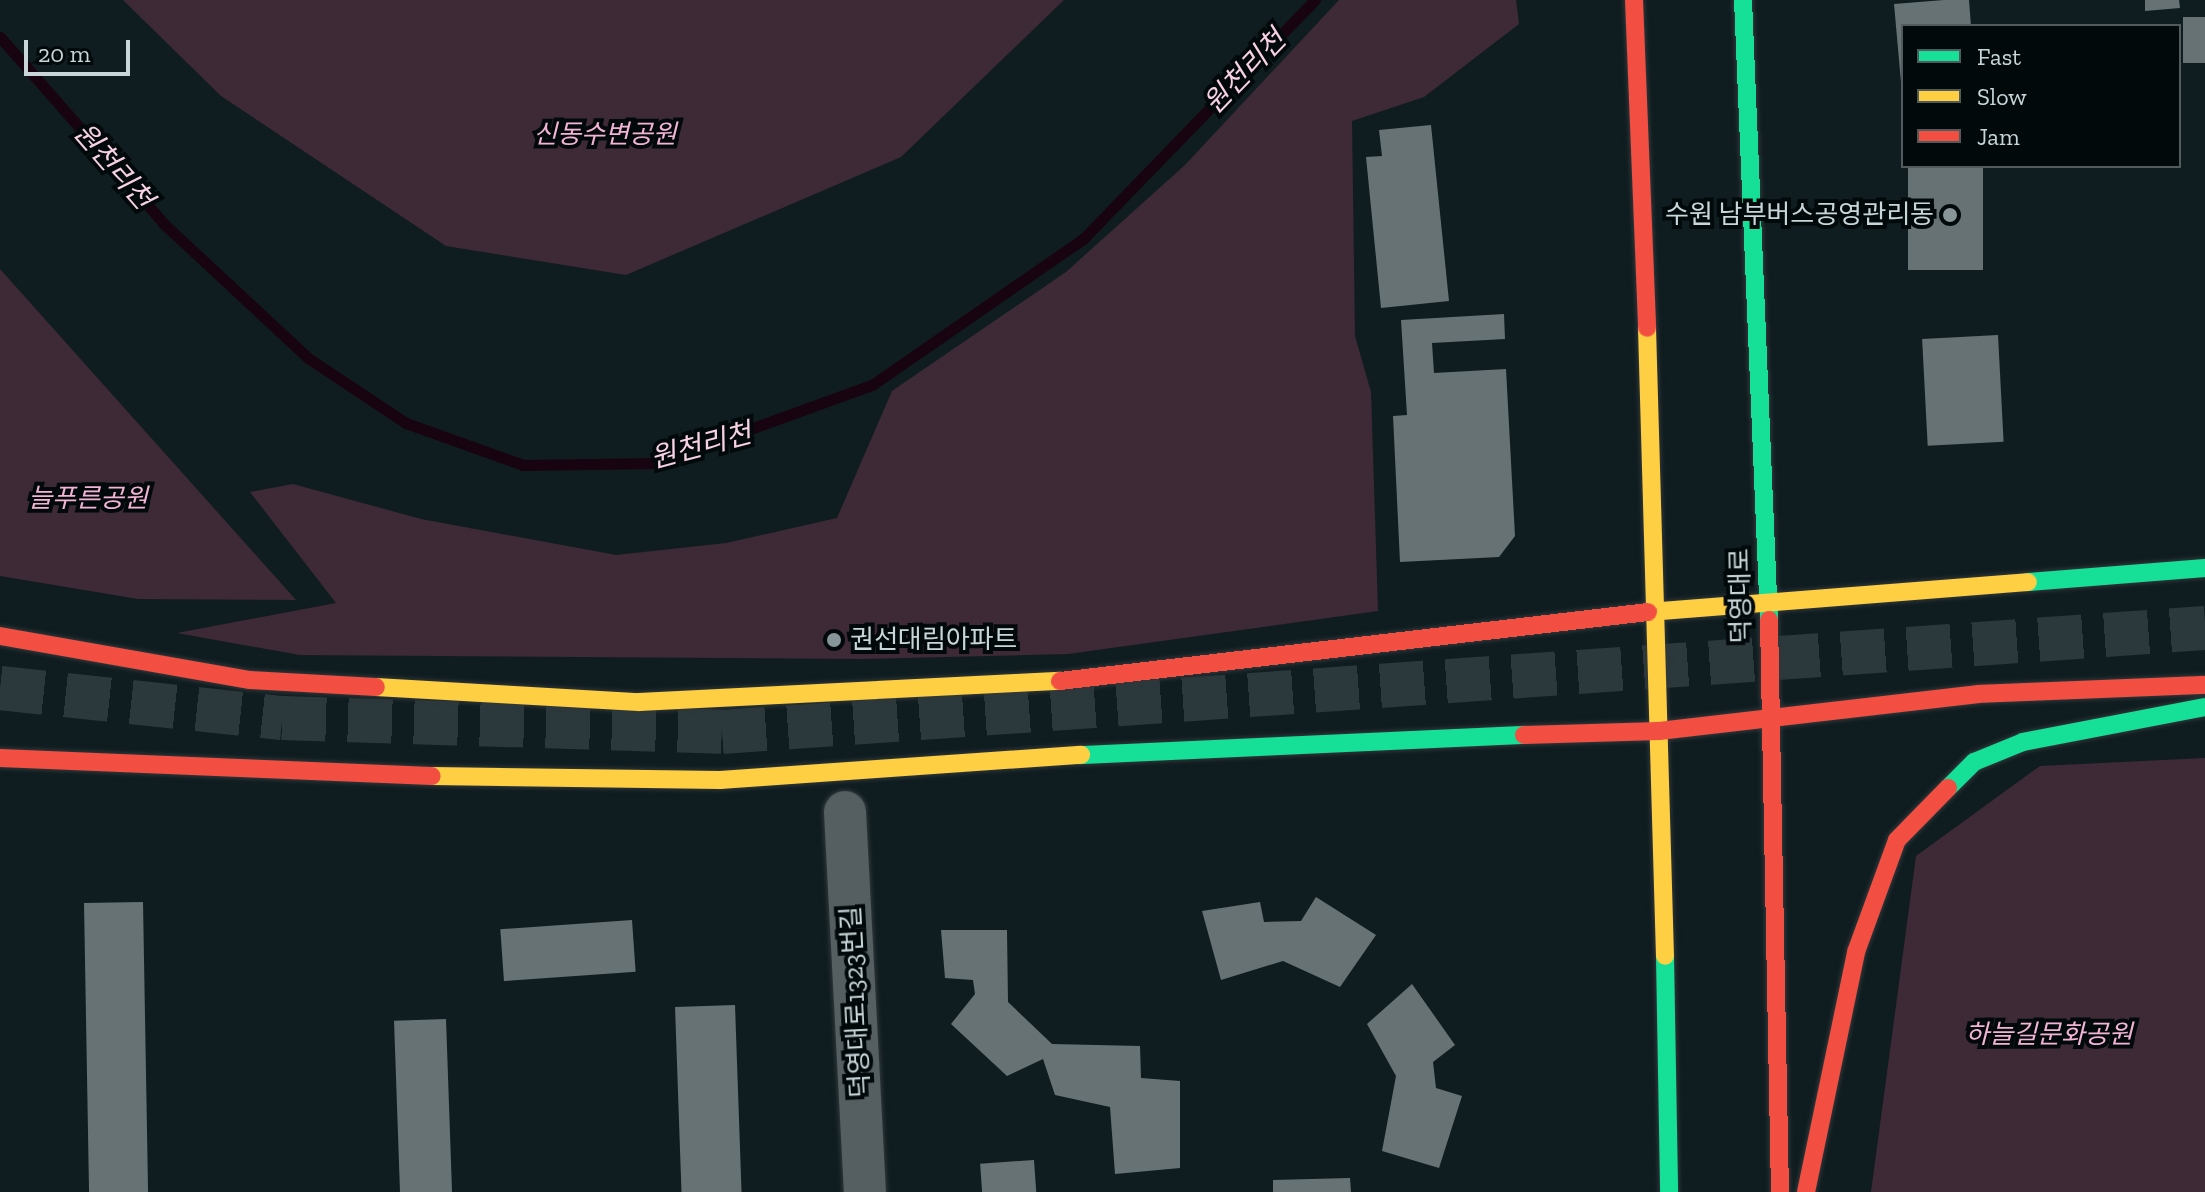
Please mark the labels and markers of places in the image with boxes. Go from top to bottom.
place label: 수원 남부버스공영관리동 [1665,199,1934,231]
marker: 수원 남부버스공영관리동 [1941,206,1959,224]
place label: 권선대림아파트 [850,624,1017,656]
marker: 권선대림아파트 [825,631,843,649]

